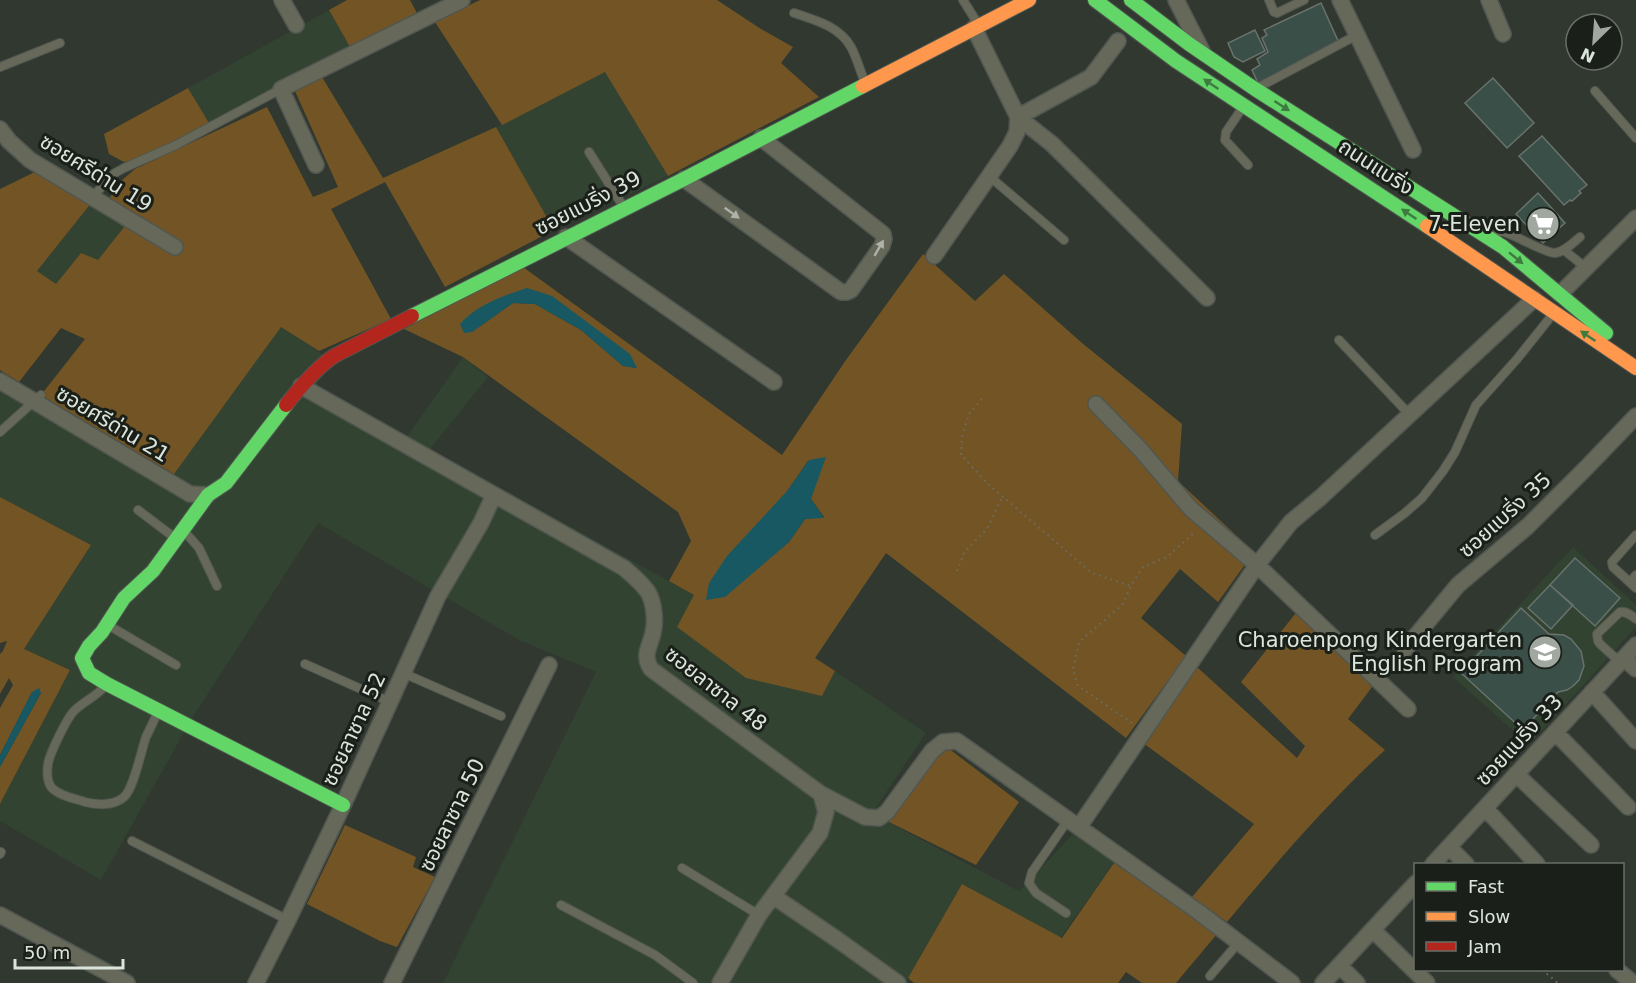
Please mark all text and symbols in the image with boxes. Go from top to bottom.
north arrow [1564,12,1624,72]
text: N [1578,44,1598,67]
one-way arrow [1203,78,1219,90]
one-way arrow [1274,100,1290,111]
street label: ซอยศรีด่าน 19 [36,129,156,217]
street label: ถนนแบริ่ง [1334,133,1419,200]
street label: ซอยแบริ่ง 39 [530,165,645,240]
supermarket icon: 7-Eleven [1525,206,1561,242]
one-way arrow [723,207,739,219]
one-way arrow [1402,208,1418,220]
place label: 7-Eleven [1428,212,1520,236]
one-way arrow [874,240,884,257]
one-way arrow [1508,251,1524,264]
one-way arrow [1580,330,1596,342]
street label: ซอยศรีด่าน 21 [52,381,174,467]
street label: ซอยแบริ่ง 35 [1453,466,1556,563]
place label: Charoenpong Kindergarten English Program [1238,628,1522,676]
school or university icon: Charoenpong Kindergarten English Program [1527,634,1563,670]
street label: ซอยลาซาล 48 [660,642,772,736]
street label: ซอยลาซาล 52 [317,669,391,789]
street label: ซอยแบริ่ง 33 [1470,688,1567,790]
street label: ซอยลาซาล 50 [414,755,490,875]
legend [1414,863,1624,971]
text: Fast [1468,876,1504,897]
text: Slow [1468,906,1510,927]
scale bar [15,932,123,970]
text: Jam [1467,936,1502,957]
text: 50 m [24,942,70,963]

